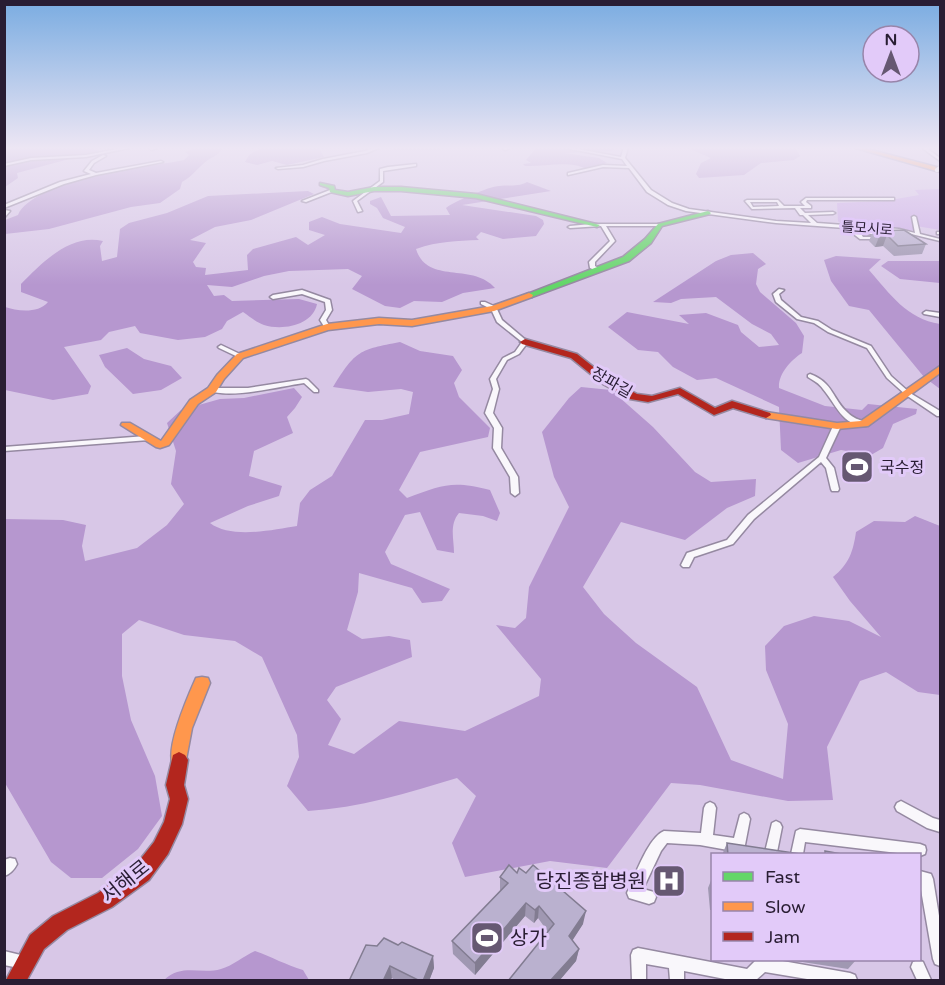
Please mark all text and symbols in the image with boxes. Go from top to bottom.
north arrow [861,24,921,84]
text: N [885,30,897,50]
street label: 틀모시로 [841,218,893,239]
street label: 장파길 [587,363,636,403]
sports icon: 국수정 [839,449,875,485]
place label: 국수정 [880,458,924,478]
legend [711,853,921,961]
street label: 서해로 [97,855,155,908]
hospital icon: 당진종합병원 [651,863,687,899]
text: Fast [765,866,800,888]
place label: 당진종합병원 [536,870,646,894]
text: Slow [765,896,806,918]
sports icon: 상가 [469,920,505,956]
text: Jam [765,926,800,948]
place label: 상가 [510,927,547,951]

